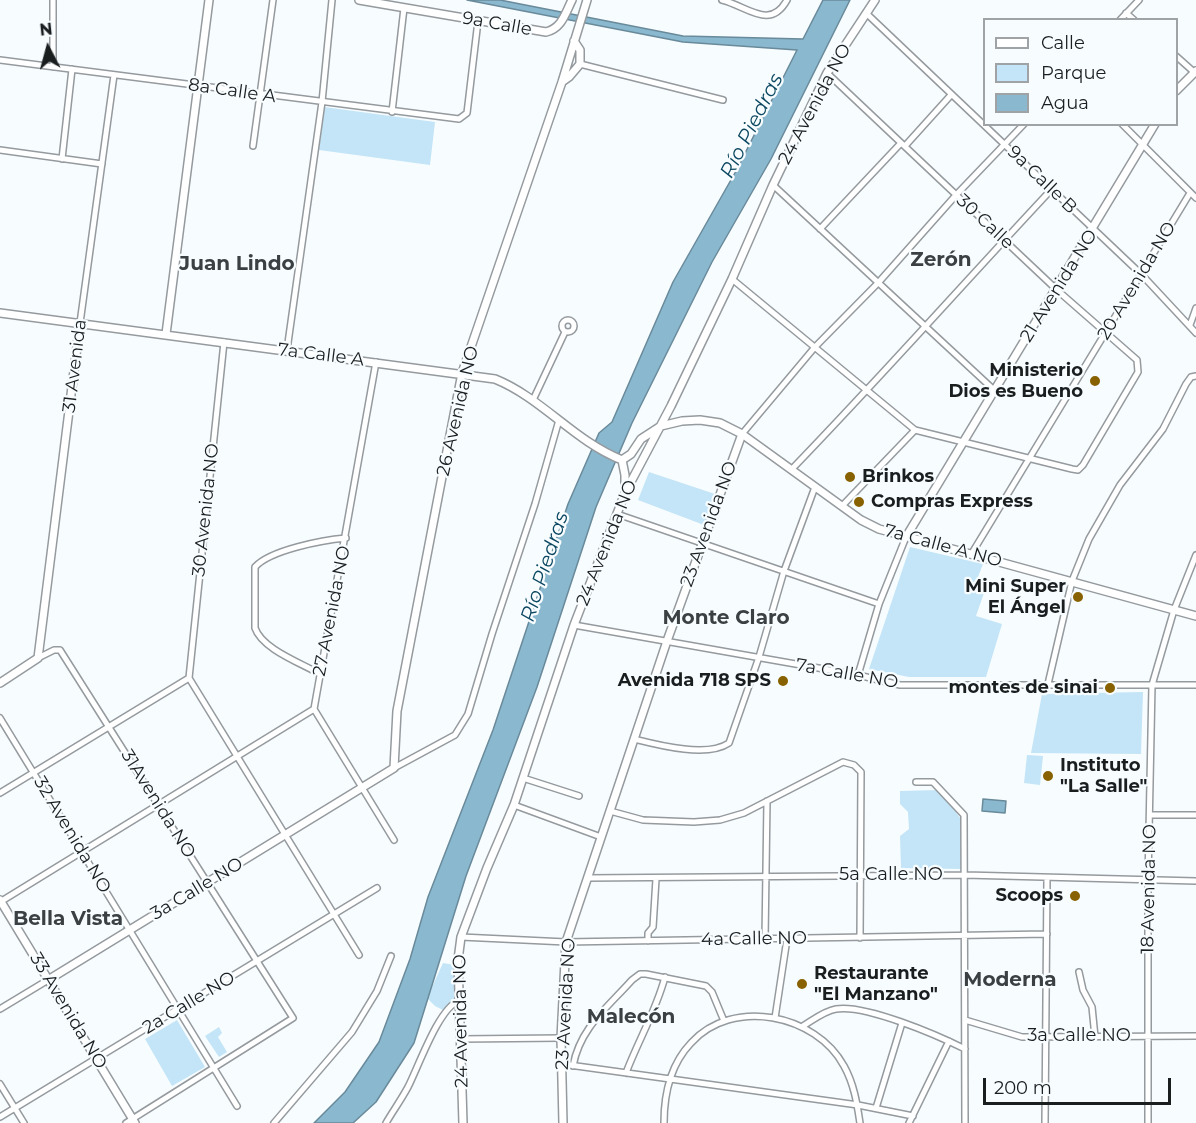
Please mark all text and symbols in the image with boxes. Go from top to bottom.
street label: 9a Calle [461,7,533,41]
north arrow [18,18,78,78]
legend [983,18,1178,126]
text: N [39,19,53,40]
text: Calle [1041,32,1085,54]
street label: 24 Avenida NO [774,40,856,168]
text: Parque [1041,62,1106,84]
water label: Río Piedras [715,70,789,182]
street label: 8a Calle A [187,74,277,108]
text: Agua [1041,92,1089,114]
street label: 9a Calle B [1003,142,1081,218]
street label: 30 Calle [952,190,1018,254]
street label: 20 Avenida NO [1093,218,1181,344]
street label: 21 Avenida NO [1016,226,1102,346]
district label: Zerón [910,248,972,272]
district label: Juan Lindo [179,252,295,276]
street label: 31 Avenida [59,318,91,414]
street label: 7a Calle A [277,339,365,371]
street label: 26 Avenida NO [433,344,483,478]
place label: Ministerio Dios es Bueno [948,360,1083,403]
marker: Ministerio Dios es Bueno [1088,374,1102,388]
street label: 30 Avenida NO [188,442,224,578]
street label: 23 Avenida NO [676,458,742,590]
place label: Brinkos [862,466,934,488]
marker: Brinkos [843,470,857,484]
street label: 24 Avenida NO [572,477,642,609]
place label: Compras Express [871,491,1033,513]
marker: Compras Express [852,495,866,509]
water label: Río Piedras [516,509,574,625]
street label: 7a Calle A NO [882,520,1004,572]
street label: 27 Avenida NO [309,544,355,678]
place label: Mini Super El Ángel [965,576,1066,618]
marker: Mini Super El Ángel [1071,590,1085,604]
district label: Monte Claro [662,606,790,630]
street label: 7a Calle NO [794,654,900,694]
place label: Avenida 718 SPS [618,670,771,692]
marker: Avenida 718 SPS [776,674,790,688]
place label: montes de sinai [948,677,1098,699]
marker: montes de sinai [1103,681,1117,695]
street label: 31Avenida NO [116,746,200,862]
place label: Instituto "La Salle" [1060,755,1147,798]
marker: Instituto "La Salle" [1041,769,1055,783]
street label: 32 Avenida NO [29,773,115,897]
street label: 18 Avenida NO [1137,824,1161,954]
street label: 3a Calle NO [147,853,247,925]
street label: 5a Calle NO [839,864,943,886]
place label: Scoops [995,885,1063,907]
marker: Scoops [1068,889,1082,903]
district label: Bella Vista [13,907,123,931]
street label: 4a Calle NO [701,927,807,951]
street label: 23 Avenida NO [552,937,580,1071]
street label: 33 Avenida NO [25,949,111,1073]
street label: 24 Avenida NO [449,954,473,1088]
place label: Restaurante "El Manzano" [814,963,938,1006]
street label: 2a Calle NO [139,967,239,1039]
district label: Moderna [963,968,1057,992]
marker: Restaurante "El Manzano" [795,977,809,991]
district label: Malecón [587,1005,675,1029]
street label: 3a Calle NO [1027,1025,1131,1047]
scale bar [986,1066,1174,1104]
text: 200 m [994,1077,1052,1099]

